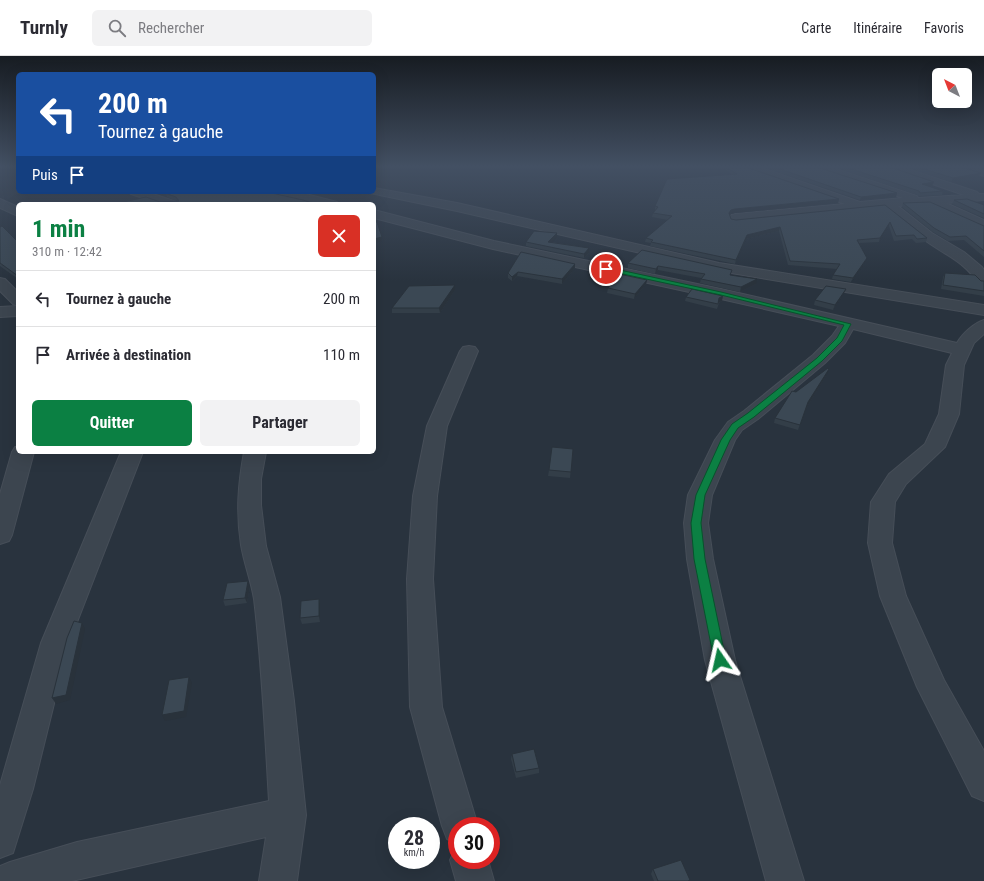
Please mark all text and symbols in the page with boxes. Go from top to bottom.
search box [92,10,372,46]
text: Turnly [20,16,68,39]
icon: search [106,17,128,39]
text: Rechercher [138,19,204,37]
text: Carte [801,20,831,36]
text: Itinéraire [853,20,902,36]
text: Favoris [924,20,964,36]
north arrow [932,68,972,108]
map controls [932,68,972,108]
text: 200 m [98,87,168,120]
icon: left [32,88,84,140]
text: Tournez à gauche [98,121,223,142]
icon: arrive [66,164,88,186]
text: Puis [32,166,58,184]
text: 1 min [32,215,85,243]
button: close [318,215,360,257]
text: 310 m · 12:42 [32,244,102,259]
pin [589,252,623,286]
icon: arrive [595,258,617,280]
icon: left [32,288,54,310]
text: Tournez à gauche [66,290,171,308]
text: 200 m [323,290,360,308]
icon: arrive [32,344,54,366]
text: Arrivée à destination [66,346,191,364]
text: 110 m [323,346,360,364]
button: Quitter [32,400,192,446]
button: Partager [200,400,360,446]
position arrow [699,639,741,681]
speed limit sign: 30 [448,817,500,869]
text: 28 [404,826,424,850]
text: km/h [404,847,424,858]

